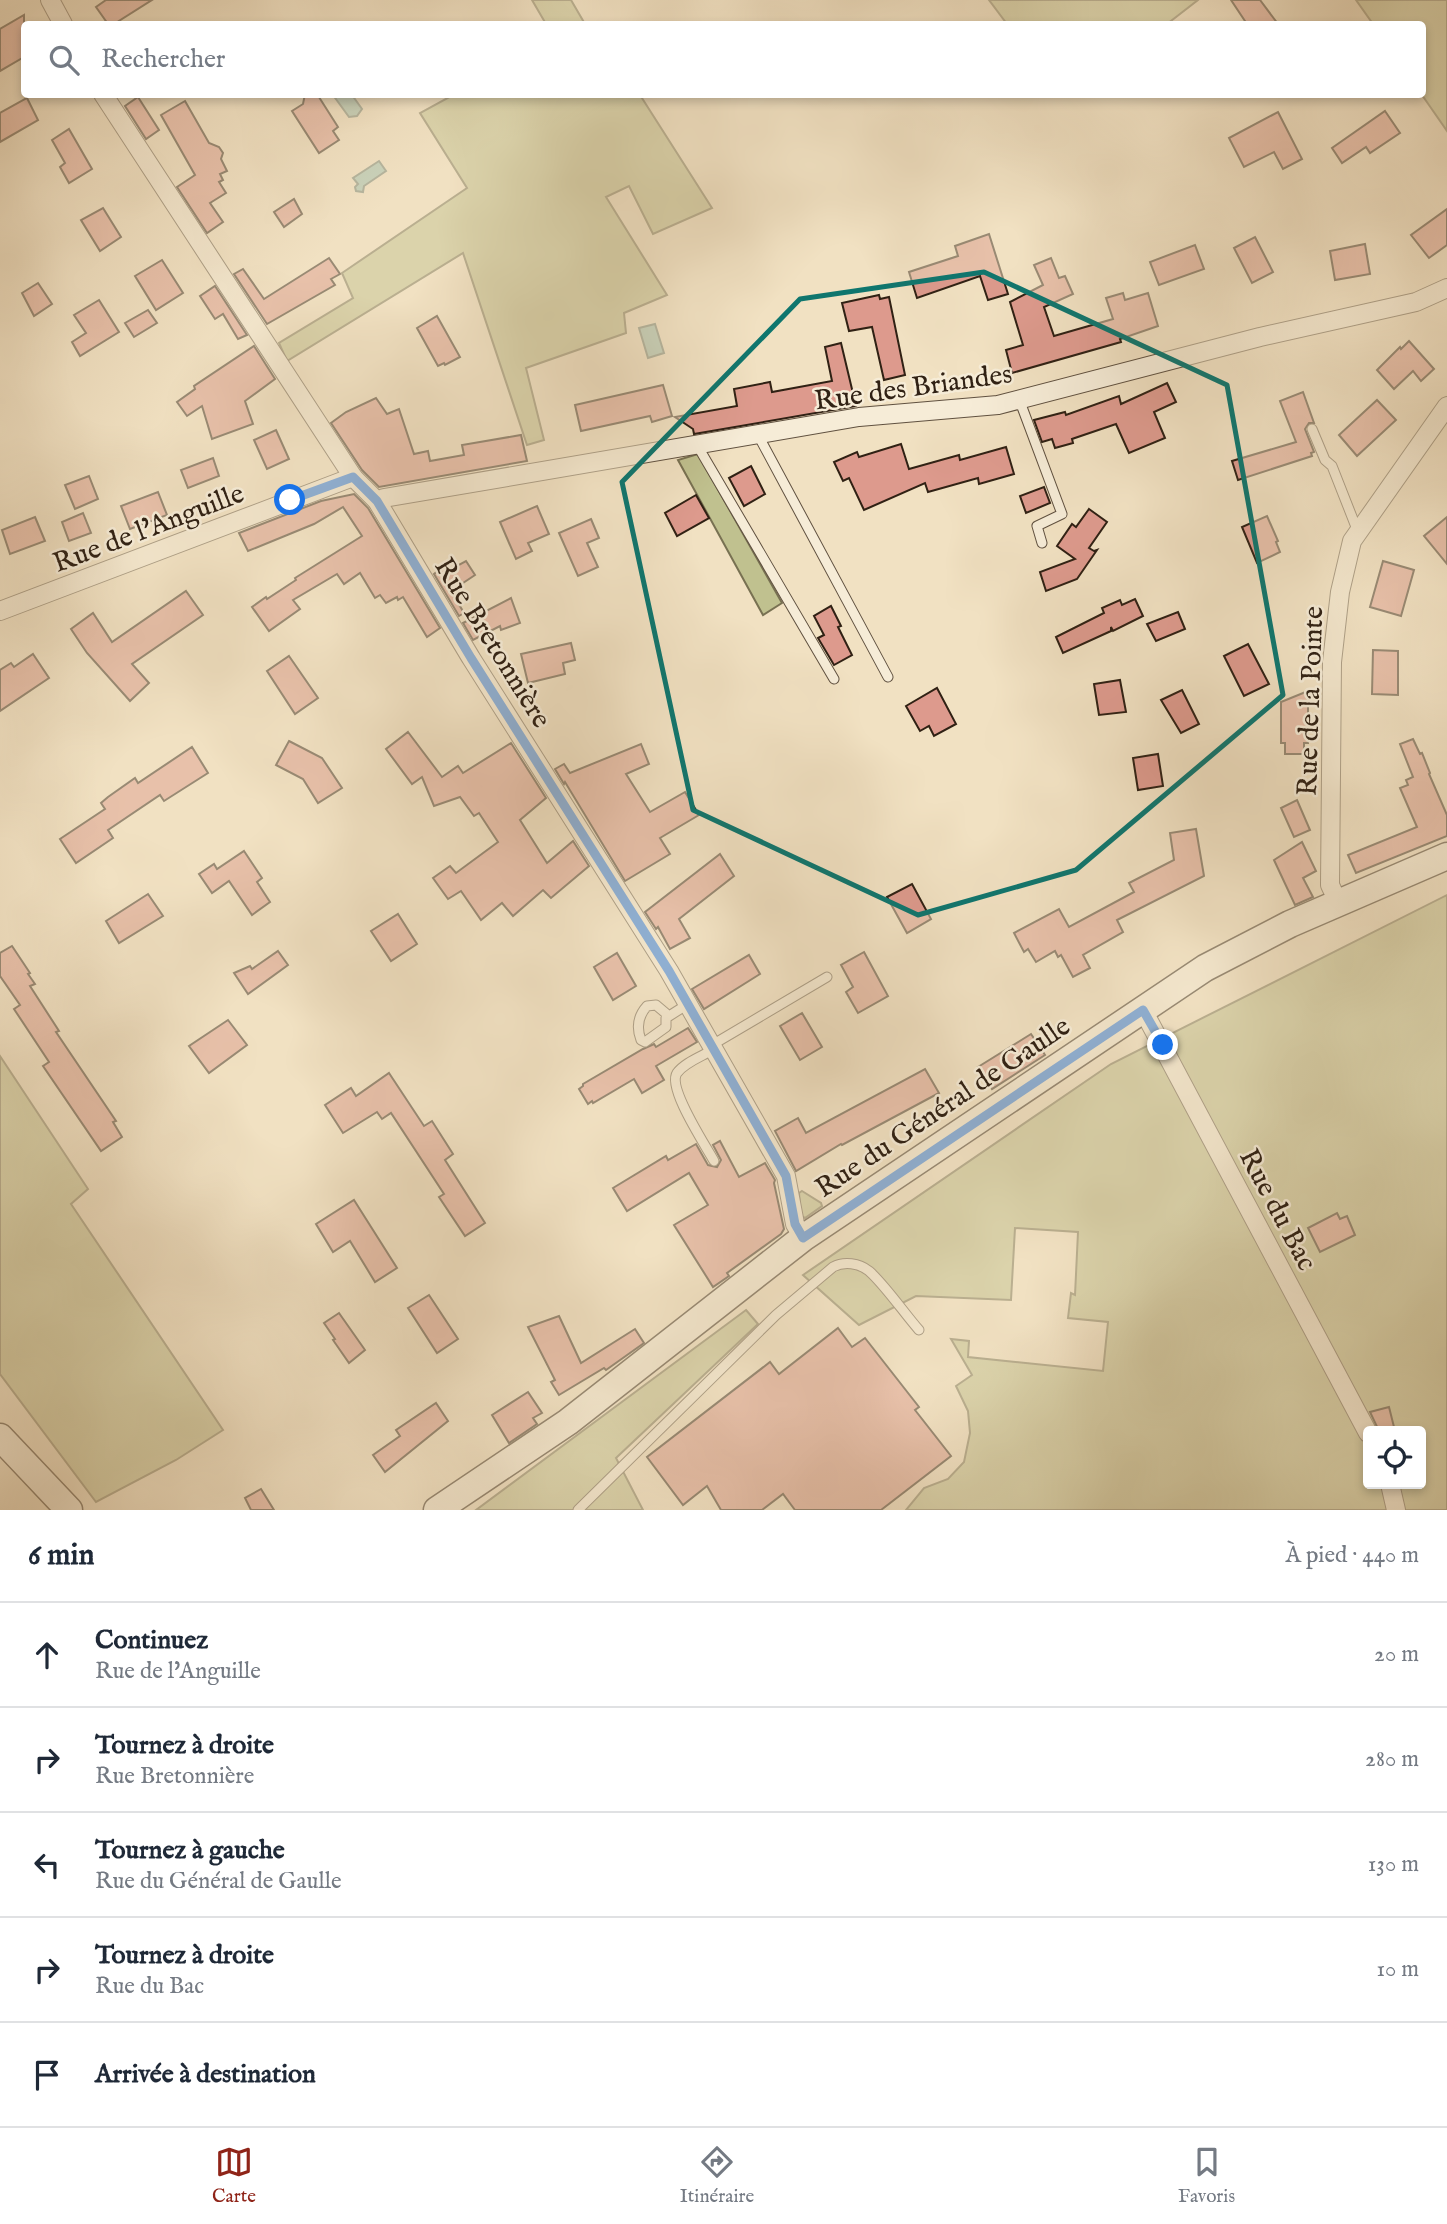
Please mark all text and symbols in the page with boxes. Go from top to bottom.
search box [21,21,1426,98]
icon: search [45,41,83,79]
text: Rechercher [101,43,225,76]
street label: Rue des Briandes [812,357,1014,420]
street label: Rue de l'Anguille [48,477,250,582]
route start [274,484,305,515]
street label: Rue Bretonnière [426,552,558,735]
street label: Rue de la Pointe [1291,605,1332,797]
street label: Rue du Général de Gaulle [809,1010,1078,1206]
route end [1147,1029,1178,1060]
street label: Rue du Bac [1230,1143,1323,1277]
map controls [1363,1426,1426,1489]
button: locate [1363,1426,1426,1489]
text: 6 min [28,1537,94,1575]
text: À pied · 440 m [1285,1541,1419,1570]
text: Continuez [95,1624,208,1657]
icon: ahead [28,1636,66,1674]
text: 20 m [1374,1640,1419,1669]
text: Rue de l'Anguille [95,1657,261,1686]
text: Tournez à droite [95,1729,274,1762]
icon: right [28,1741,66,1779]
text: 280 m [1365,1745,1419,1774]
text: Rue Bretonnière [95,1762,254,1791]
text: Tournez à gauche [95,1834,285,1867]
icon: left [28,1846,66,1884]
text: 130 m [1368,1850,1419,1879]
text: Rue du Général de Gaulle [95,1867,342,1896]
text: Tournez à droite [95,1939,274,1972]
icon: right [28,1951,66,1989]
text: 10 m [1376,1955,1419,1984]
text: Rue du Bac [95,1972,204,2001]
icon: arrive [28,2056,66,2094]
text: Arrivée à destination [95,2058,316,2091]
tab: Carte [212,2143,256,2209]
tab: Itinéraire [680,2143,754,2209]
tab: Favoris [1178,2143,1235,2209]

